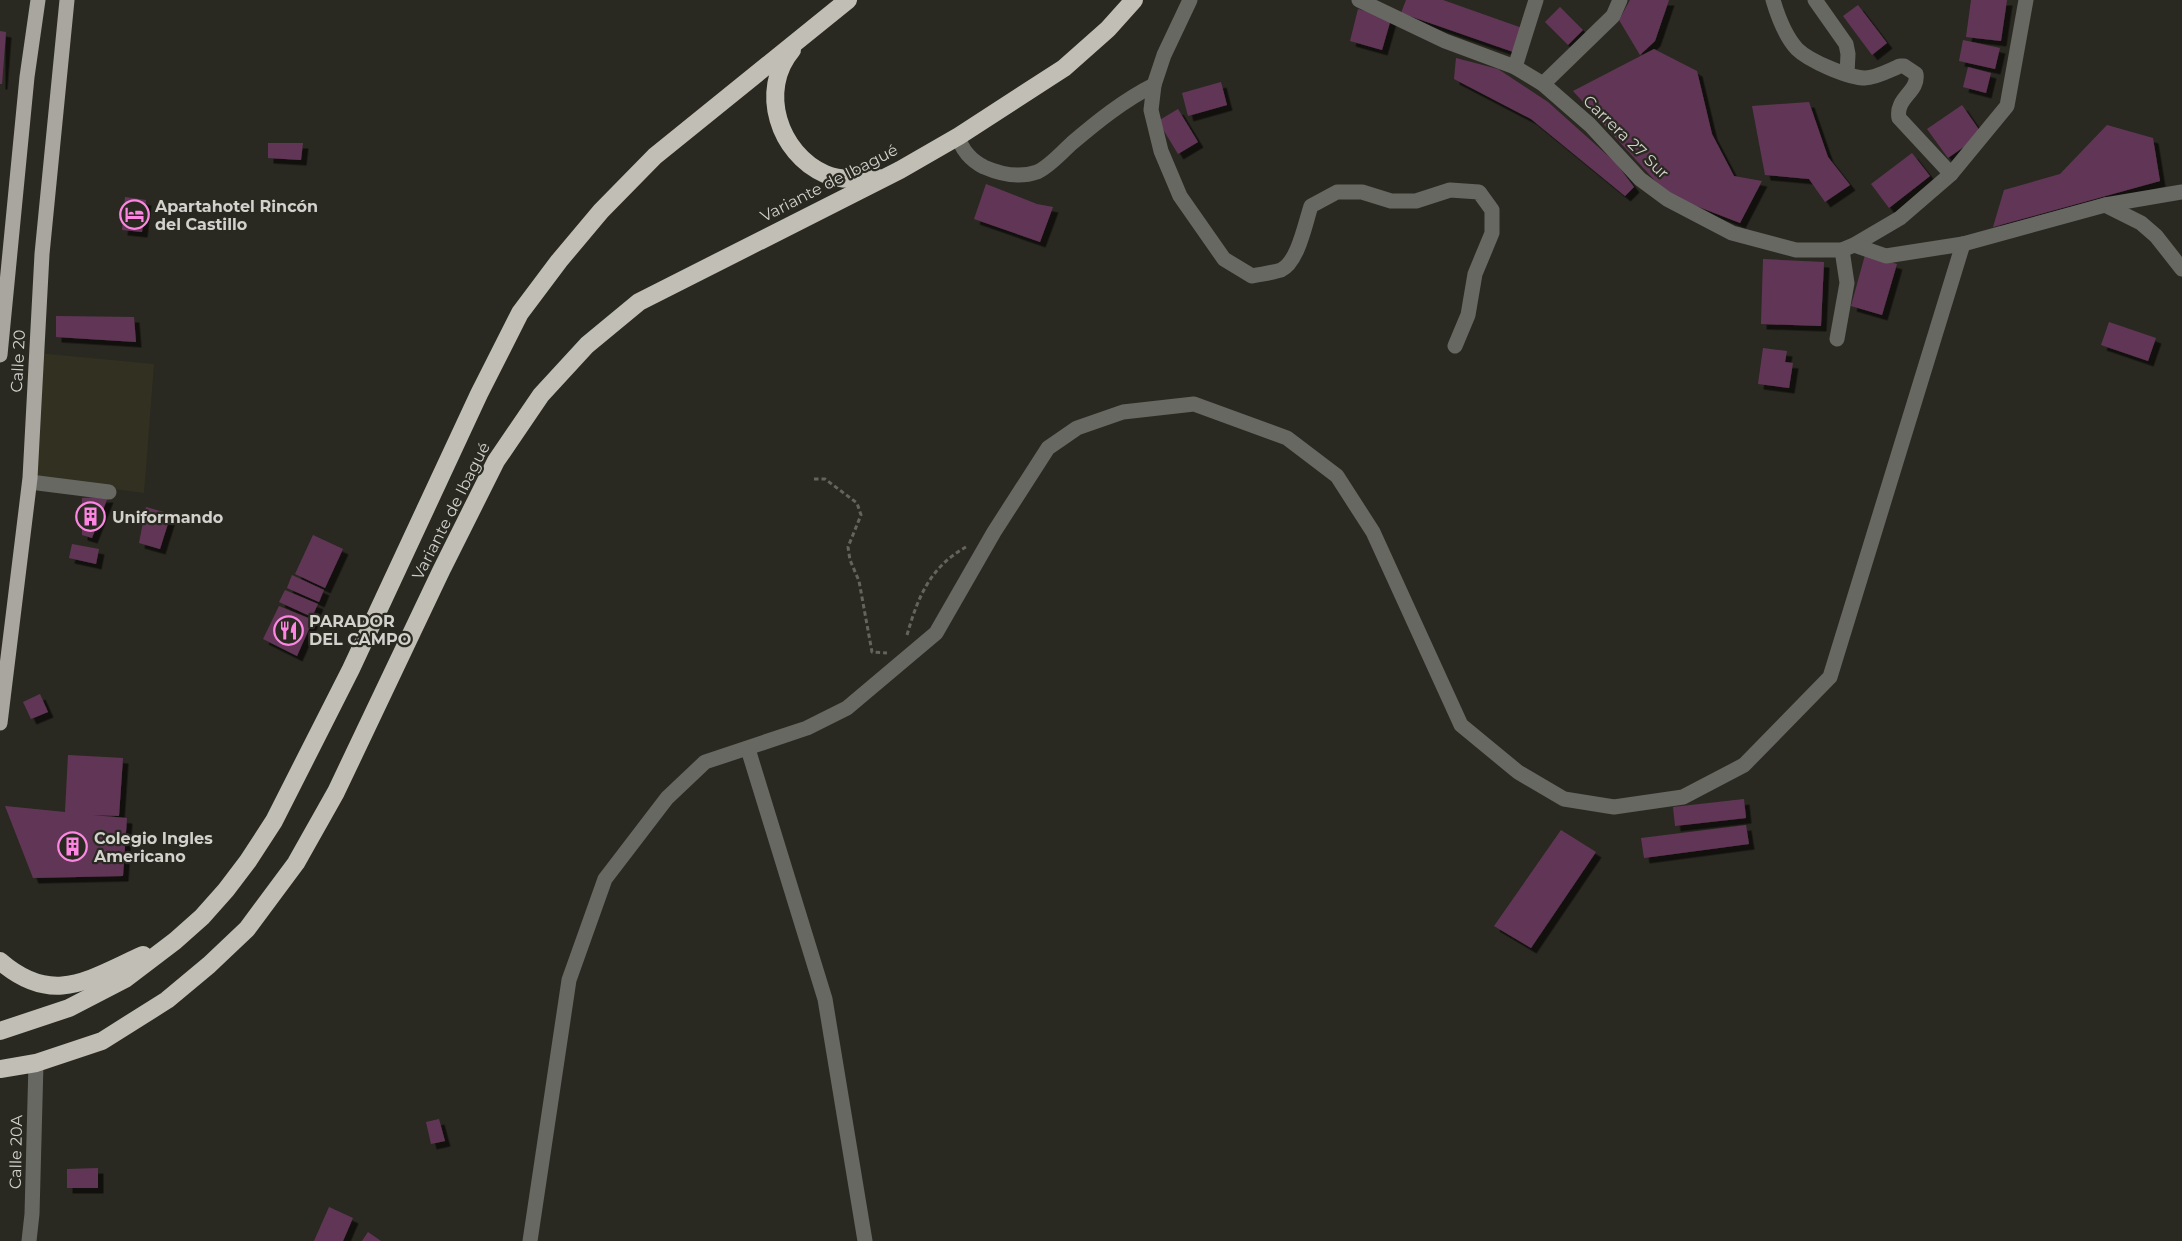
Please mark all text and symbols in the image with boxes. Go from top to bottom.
street label: Carrera 27 Sur [1579,91,1673,183]
street label: Variante de Ibagué [757,140,901,226]
place label: Apartahotel Rincón del Castillo [154,197,318,234]
hotel icon: Apartahotel Rincón del Castillo [118,199,150,231]
street label: Calle 20 [7,329,29,393]
street label: Variante de Ibagué [408,439,494,583]
building icon: Uniformando [75,501,107,533]
place label: Uniformando [112,508,223,527]
place label: PARADOR DEL CAMPO [309,612,411,649]
restaurant icon: PARADOR DEL CAMPO [272,614,304,646]
place label: Colegio Ingles Americano [93,829,213,866]
building icon: Colegio Ingles Americano [57,831,89,863]
street label: Calle 20A [6,1114,26,1189]

